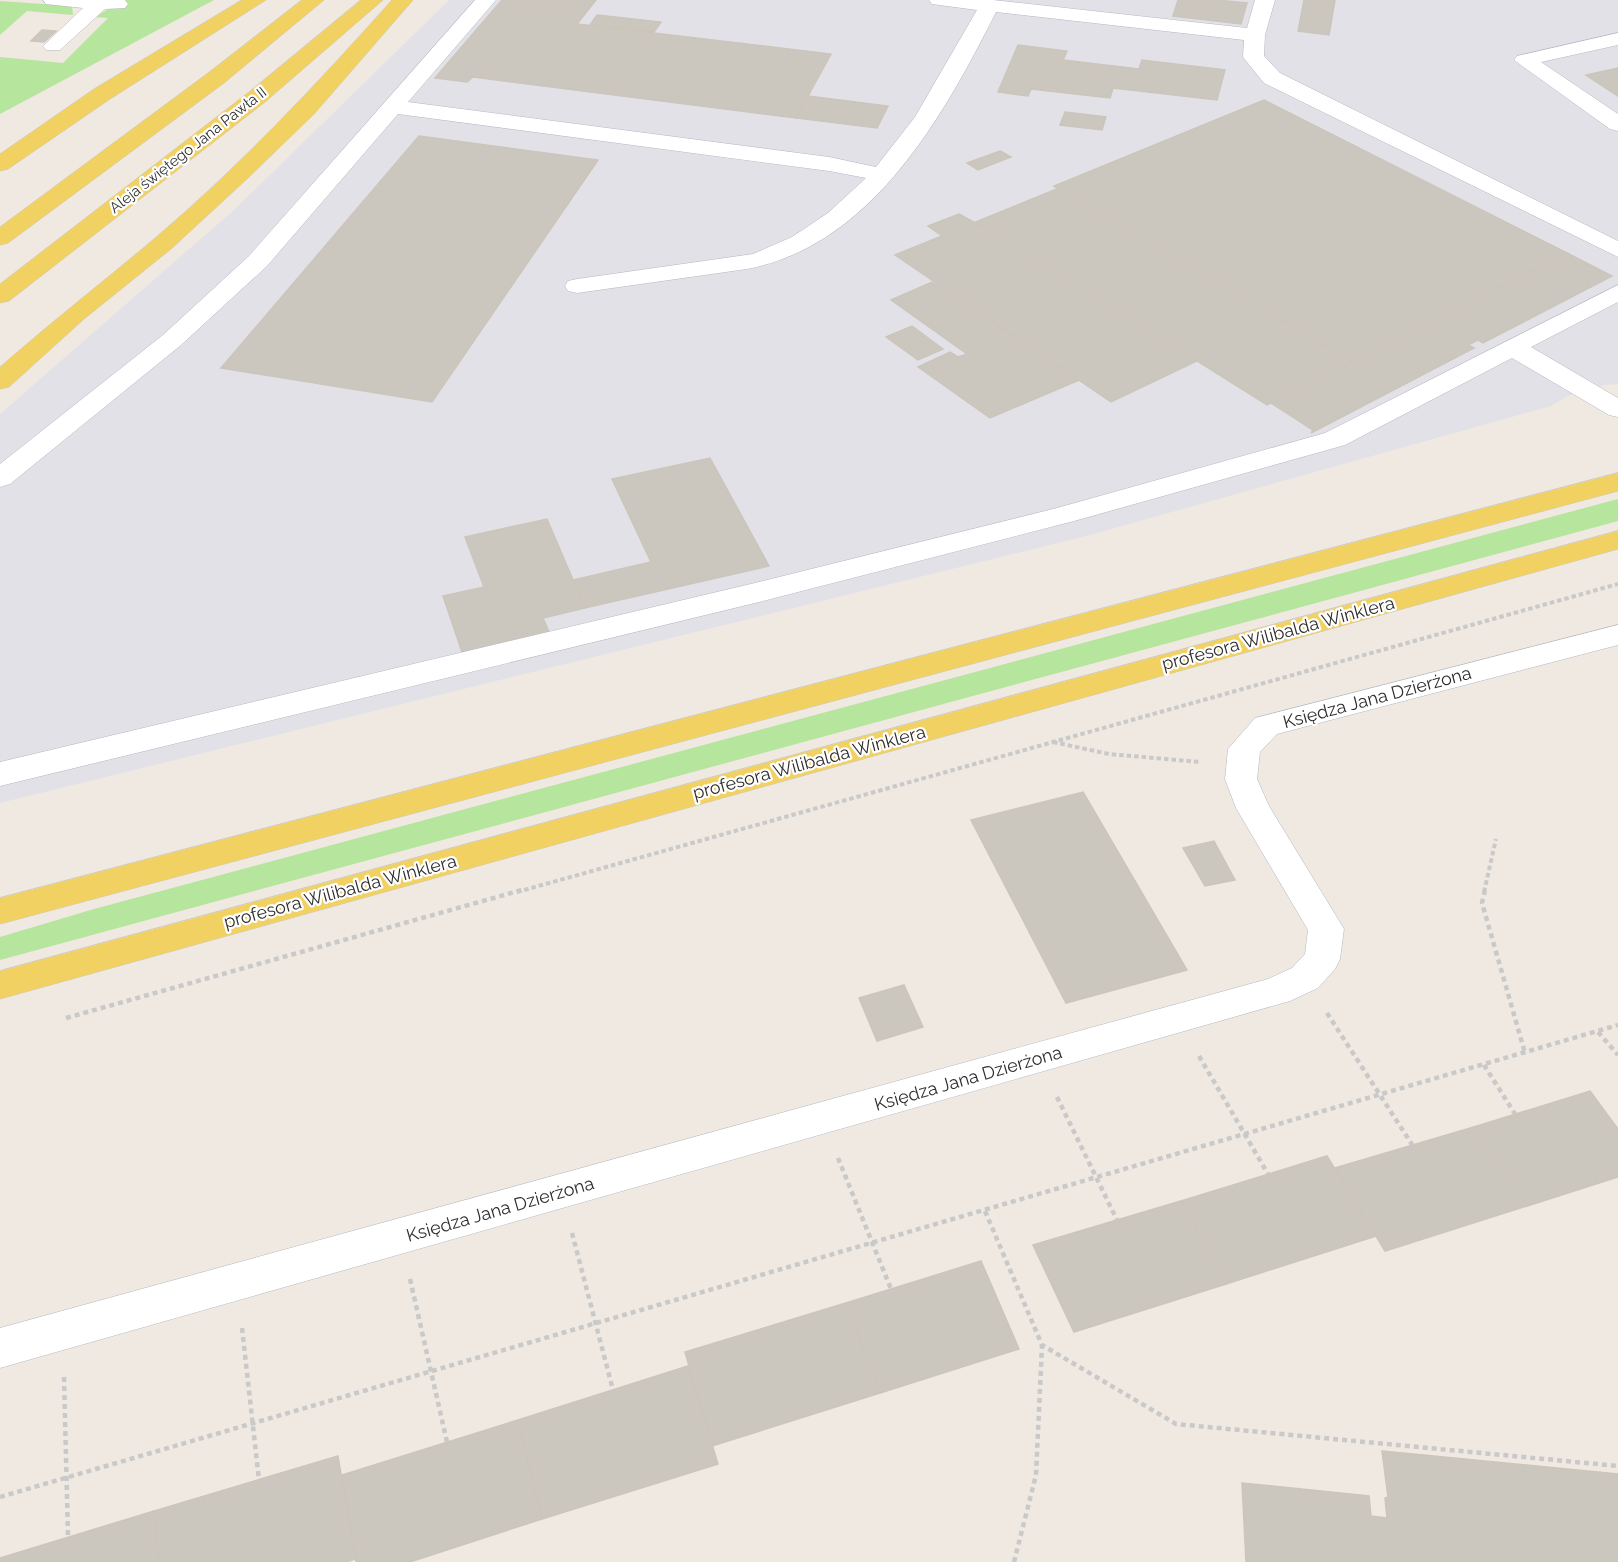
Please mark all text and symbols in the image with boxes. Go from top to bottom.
street label: Aleja świętego Jana Pawła II [106,83,270,217]
street label: profesora Wilibalda Winklera [1159,592,1397,674]
street label: Księdza Jana Dzierżona [1281,662,1473,732]
street label: profesora Wilibalda Winklera [690,721,928,803]
street label: profesora Wilibalda Winklera [221,850,459,932]
street label: Księdza Jana Dzierżona [872,1041,1064,1115]
street label: Księdza Jana Dzierżona [404,1172,596,1246]

